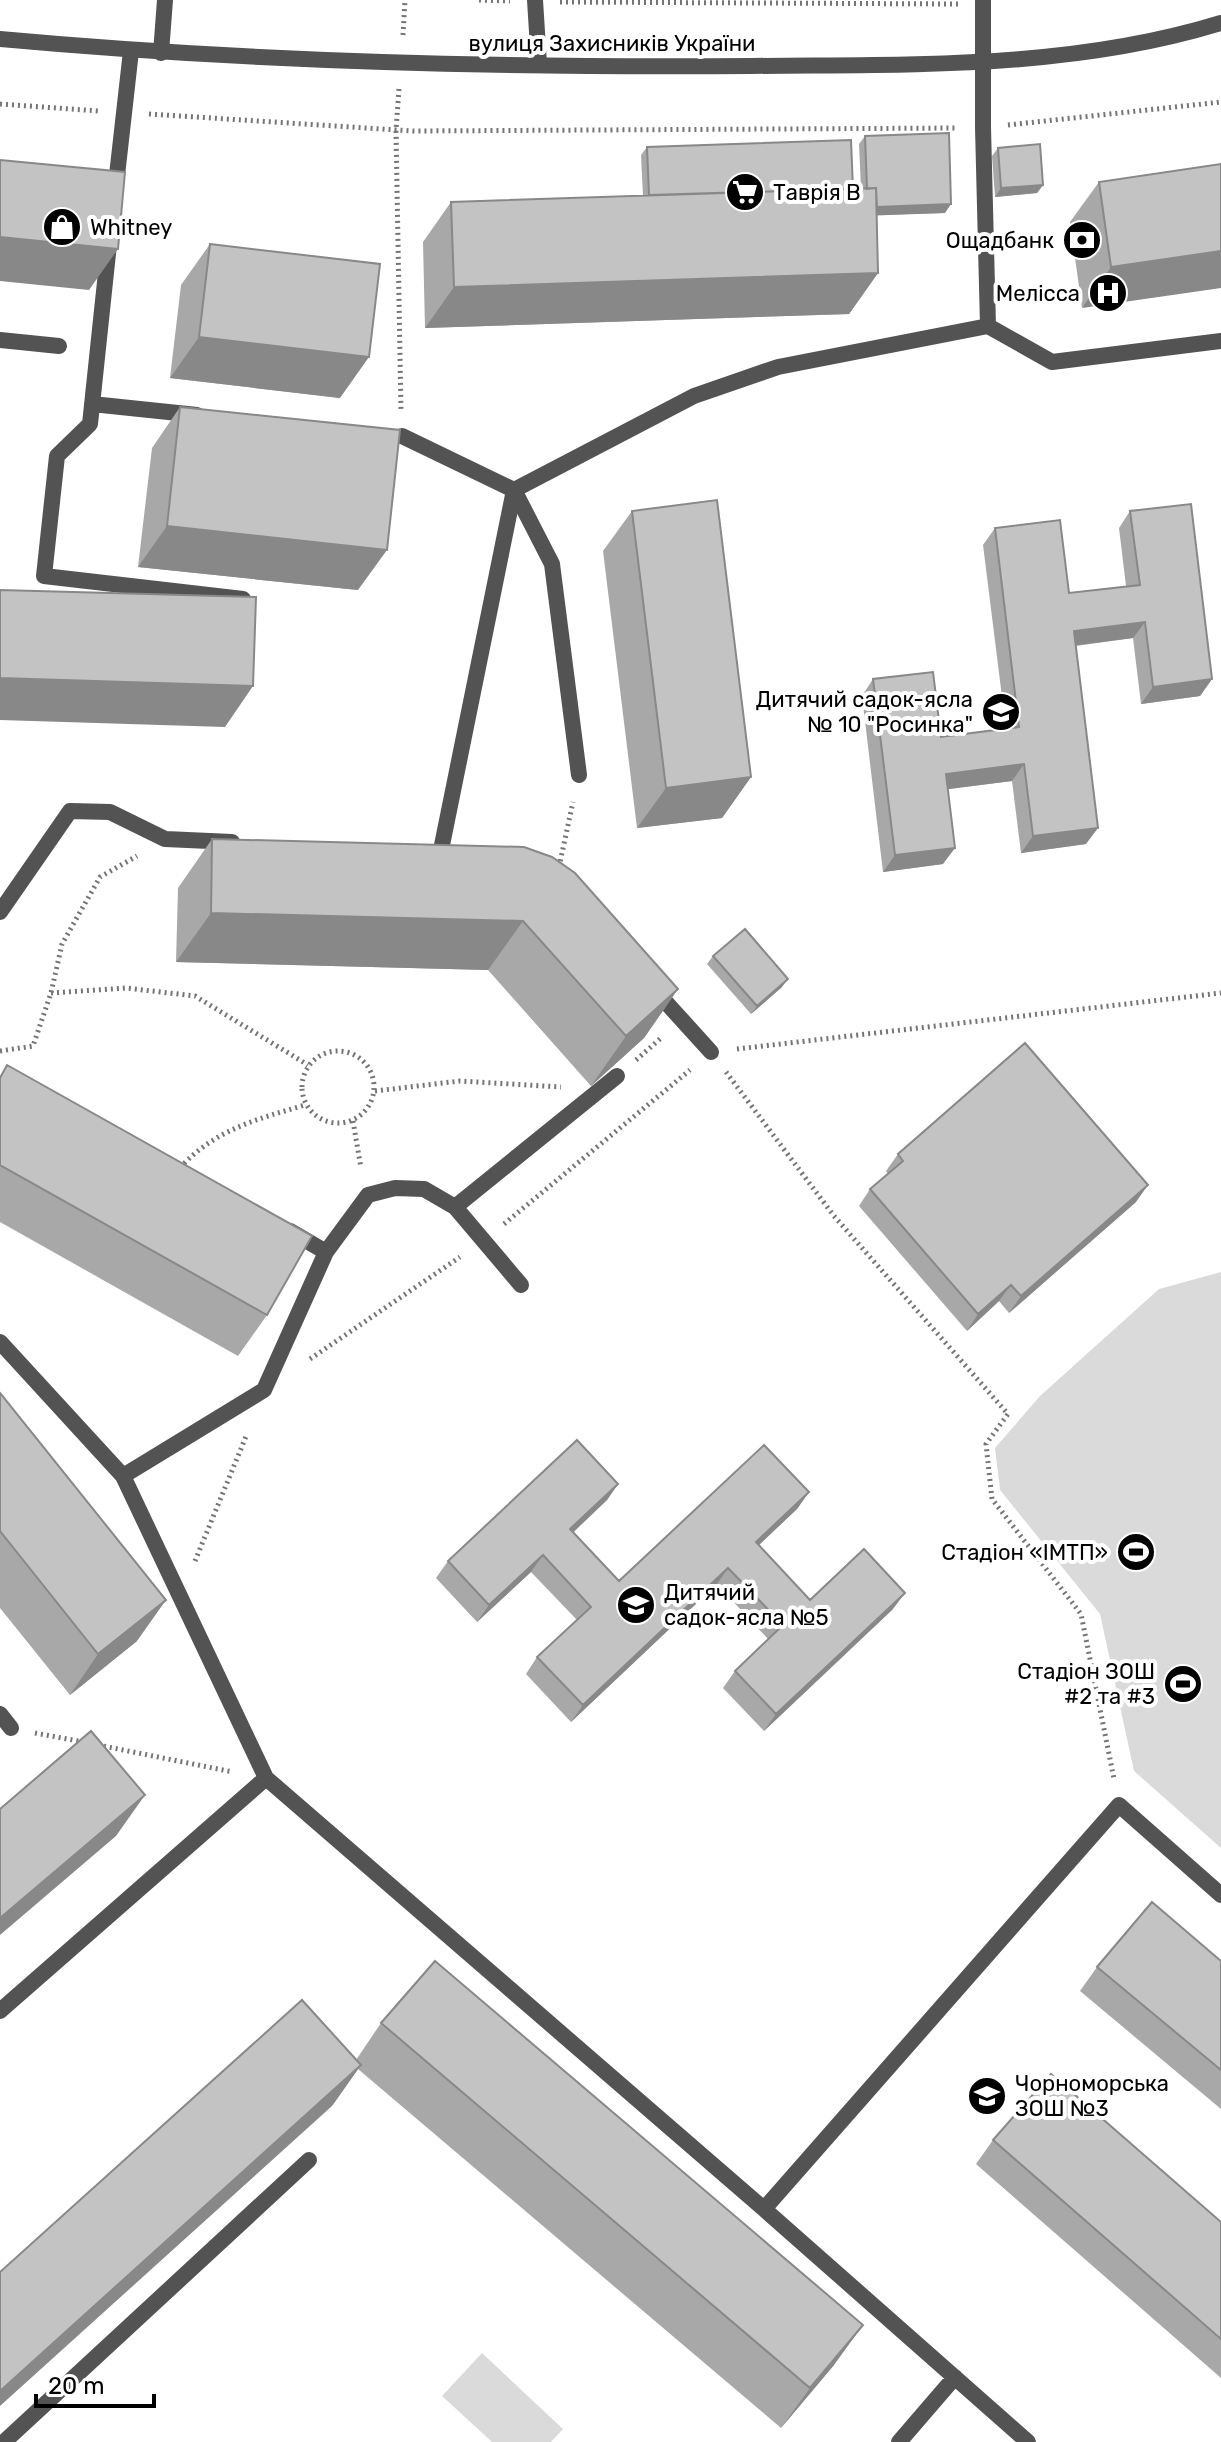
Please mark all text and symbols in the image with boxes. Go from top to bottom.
street label: вулиця Захисників України [469,30,755,57]
supermarket icon: Таврія В [724,171,766,213]
place label: Таврія В [773,179,861,206]
shop icon: Whitney [41,206,83,248]
place label: Whitney [90,214,172,241]
bank icon: Ощадбанк [1061,219,1103,261]
place label: Ощадбанк [946,227,1054,254]
hospital icon: Мелісса [1087,272,1129,314]
place label: Мелісса [996,280,1080,307]
place label: Дитячий садок-ясла № 10 "Росинка" [756,686,973,738]
school or university icon: Дитячий садок-ясла № 10 "Росинка" [980,691,1022,733]
sports icon: Стадіон «ІМТП» [1115,1531,1157,1573]
place label: Стадіон «ІМТП» [941,1539,1108,1566]
place label: Дитячий садок-ясла №5 [664,1579,829,1631]
school or university icon: Дитячий садок-ясла №5 [615,1584,657,1626]
place label: Стадіон ЗОШ #2 та #3 [1017,1658,1155,1710]
sports icon: Стадіон ЗОШ #2 та #3 [1162,1663,1204,1705]
place label: Чорноморська ЗОШ №3 [1015,2070,1169,2122]
school or university icon: Чорноморська ЗОШ №3 [966,2075,1008,2117]
scale bar [36,2358,154,2408]
text: 20 m [48,2372,105,2400]

